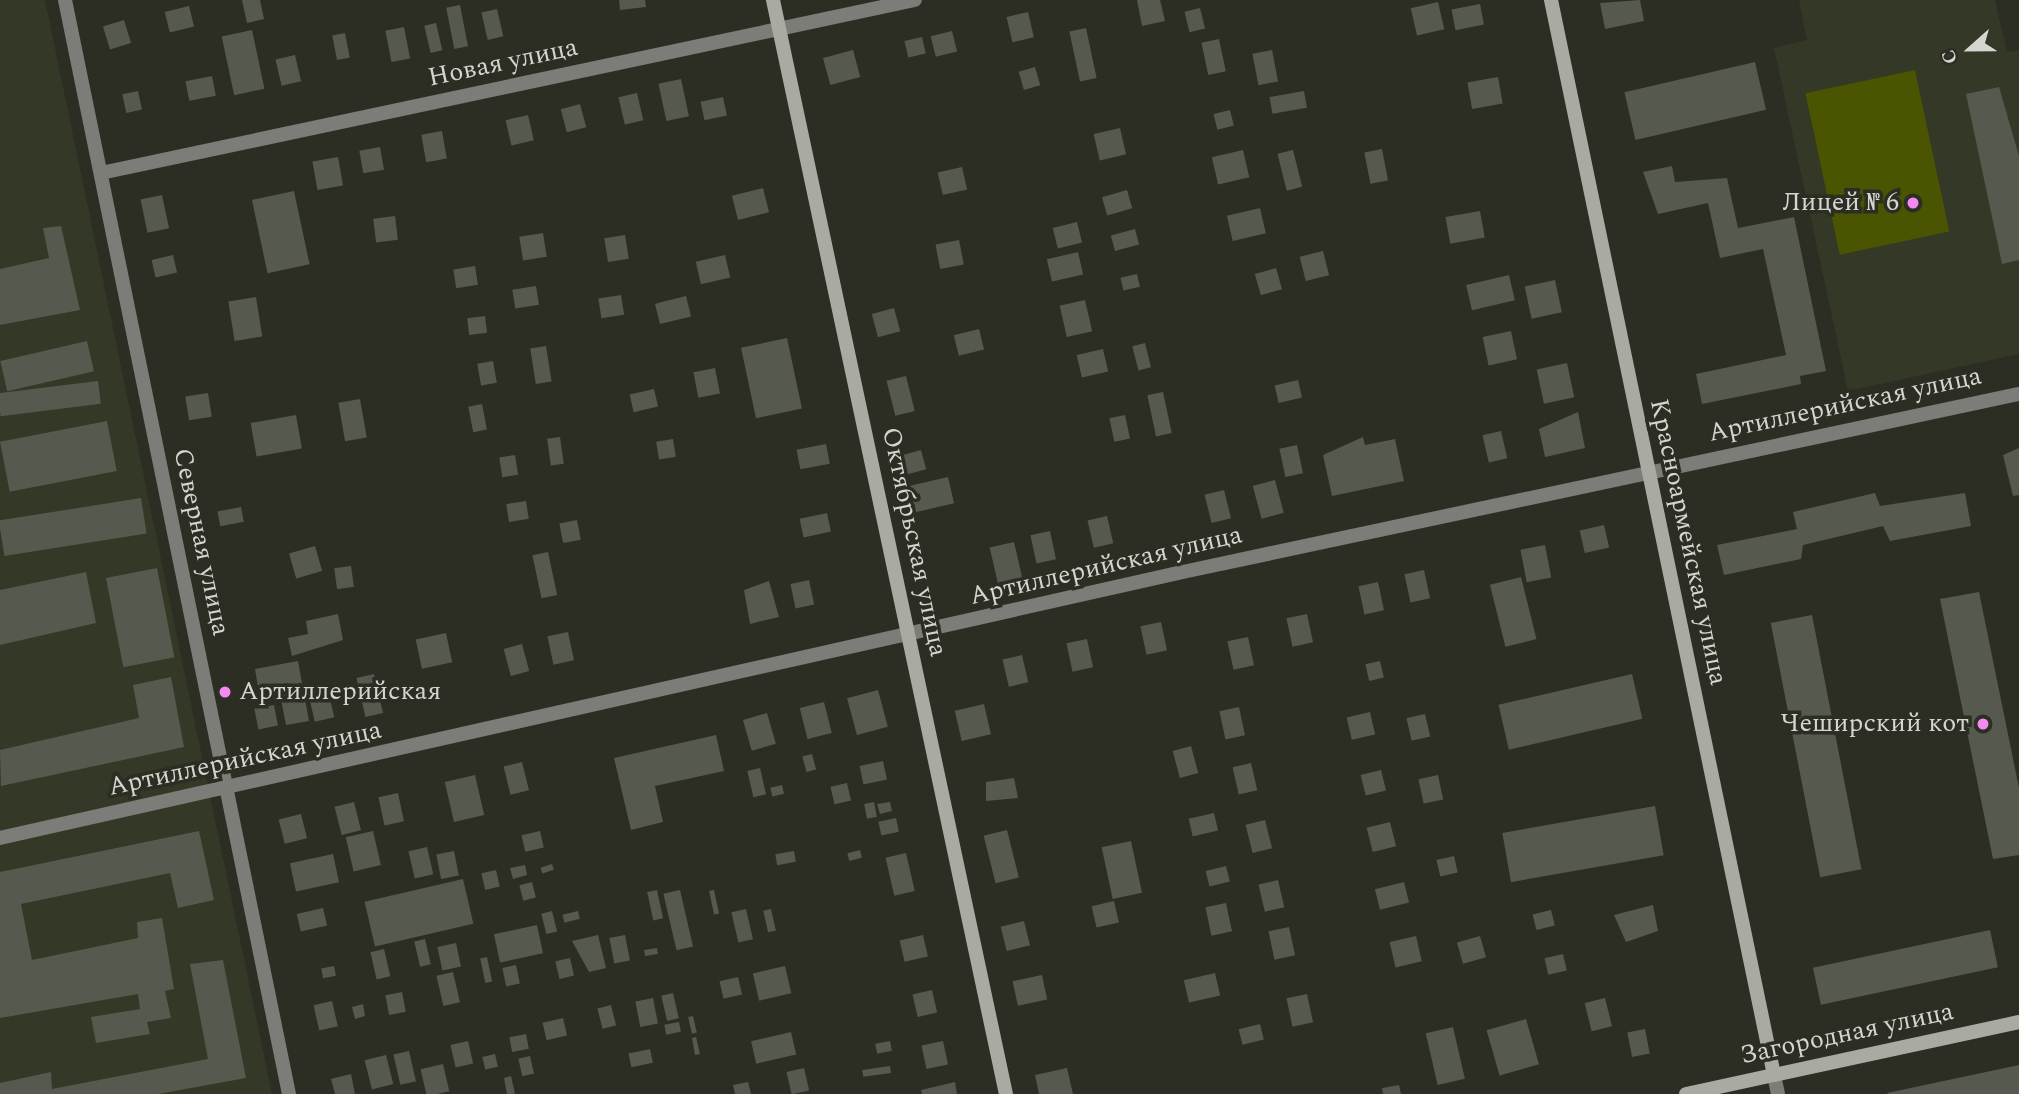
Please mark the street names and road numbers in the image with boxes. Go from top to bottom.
street label: Новая улица [425,32,581,94]
street label: Артиллерийская улица [1705,361,1985,449]
street label: Красноармейская улица [1642,396,1734,688]
street label: Октябрьская улица [874,424,954,660]
street label: Северная улица [166,446,236,638]
street label: Артиллерийская улица [967,519,1245,613]
street label: Артиллерийская улица [105,715,385,803]
street label: Загородная улица [1738,996,1956,1072]

